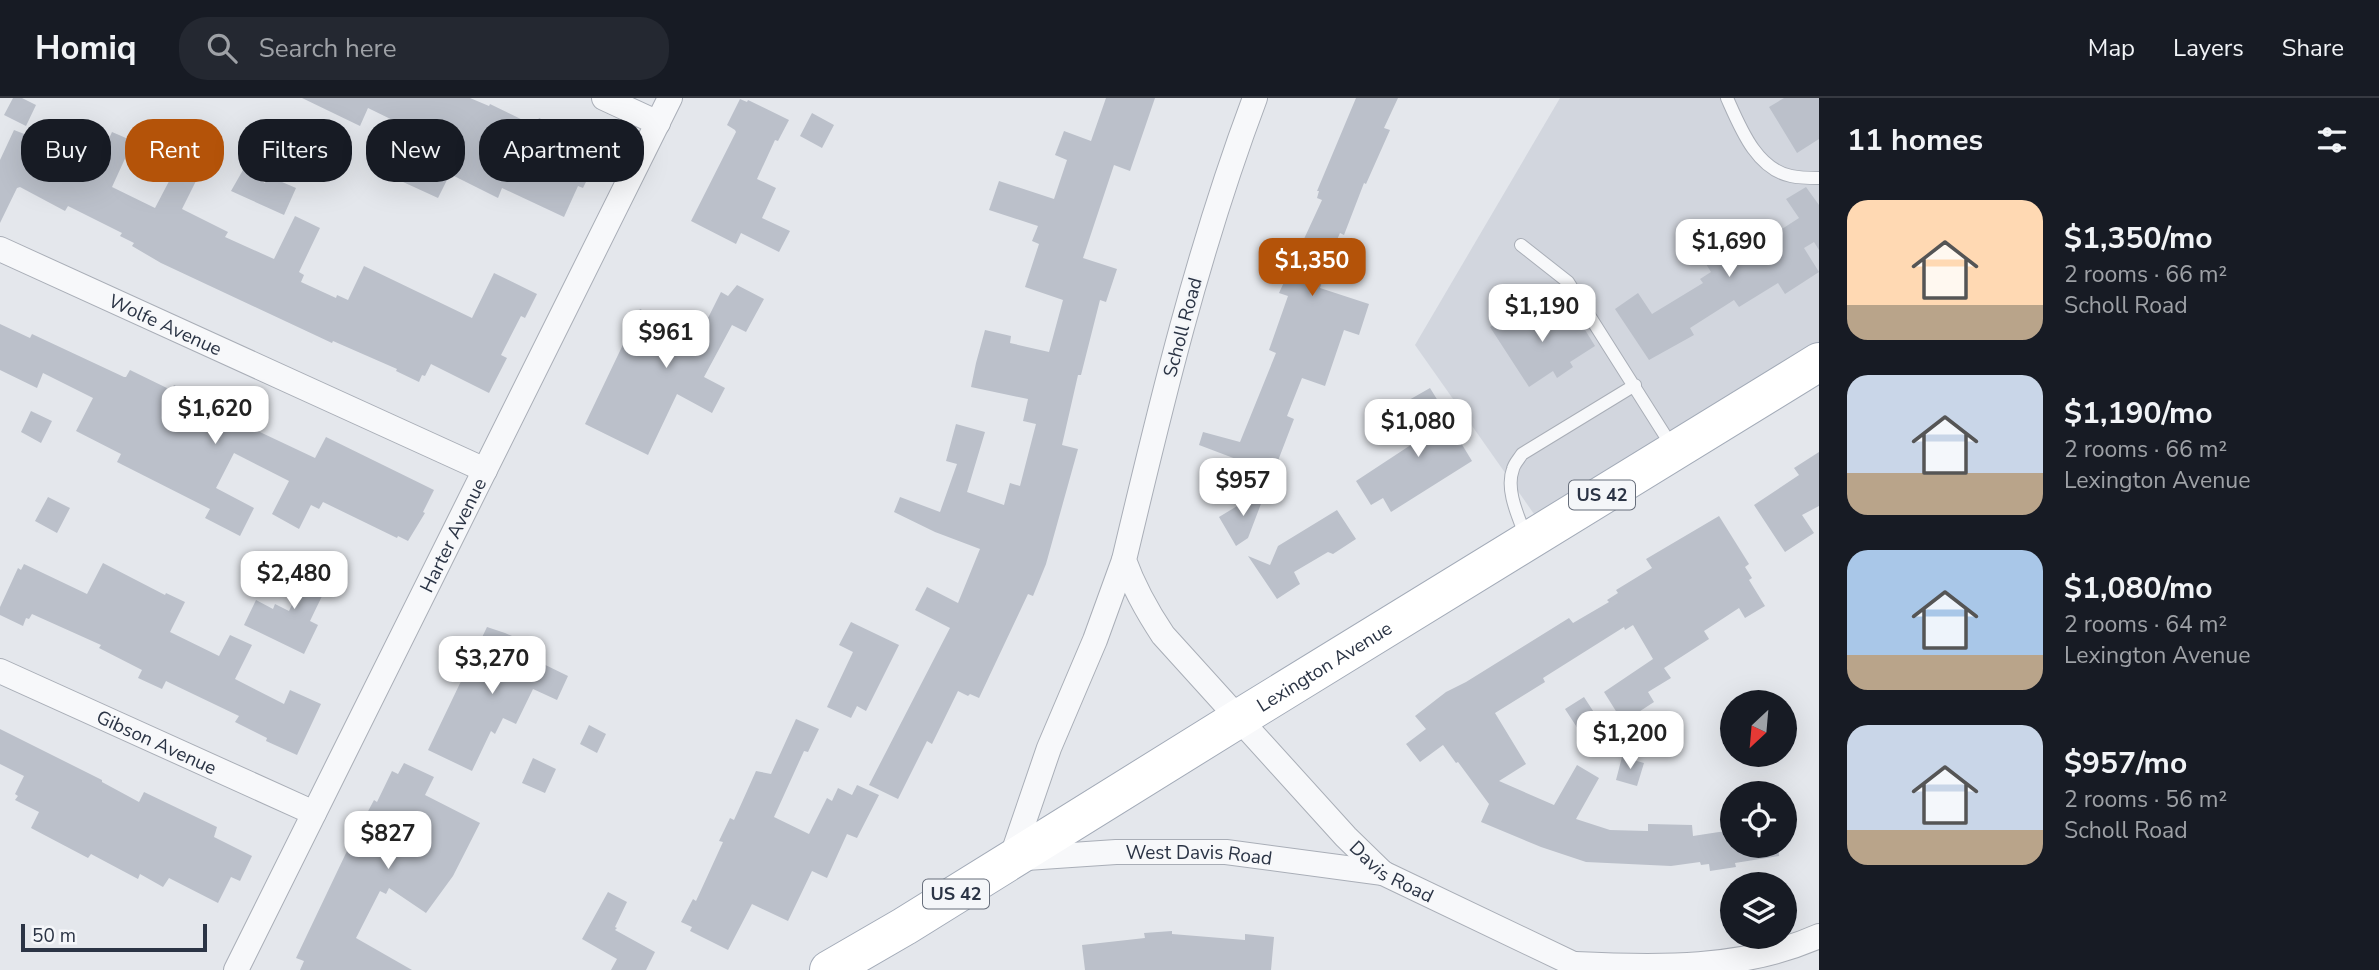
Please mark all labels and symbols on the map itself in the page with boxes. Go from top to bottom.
pin: $1,690 [1672,220,1786,279]
pin: $1,350 [1255,238,1369,298]
street label: Scholl Road [1157,275,1209,380]
pin: $1,190 [1485,285,1599,344]
street label: Wolfe Avenue [104,288,226,362]
pin: $961 [625,310,707,370]
pin: $1,620 [158,386,272,446]
pin: $1,080 [1361,400,1475,459]
pin: $957 [1202,458,1284,518]
street label: Harter Avenue [414,474,493,597]
road number: US 42 [1569,480,1635,510]
pin: $2,480 [237,552,351,611]
street label: Lexington Avenue [1252,616,1397,718]
pin: $3,270 [435,636,549,696]
north arrow [1720,690,1797,766]
street label: Gibson Avenue [92,704,221,781]
pin: $1,200 [1573,712,1687,771]
pin: $827 [347,812,429,871]
street label: Davis Road [1343,835,1438,909]
street label: West Davis Road [1125,840,1274,872]
road number: US 42 [923,880,989,908]
scale bar [21,921,206,953]

